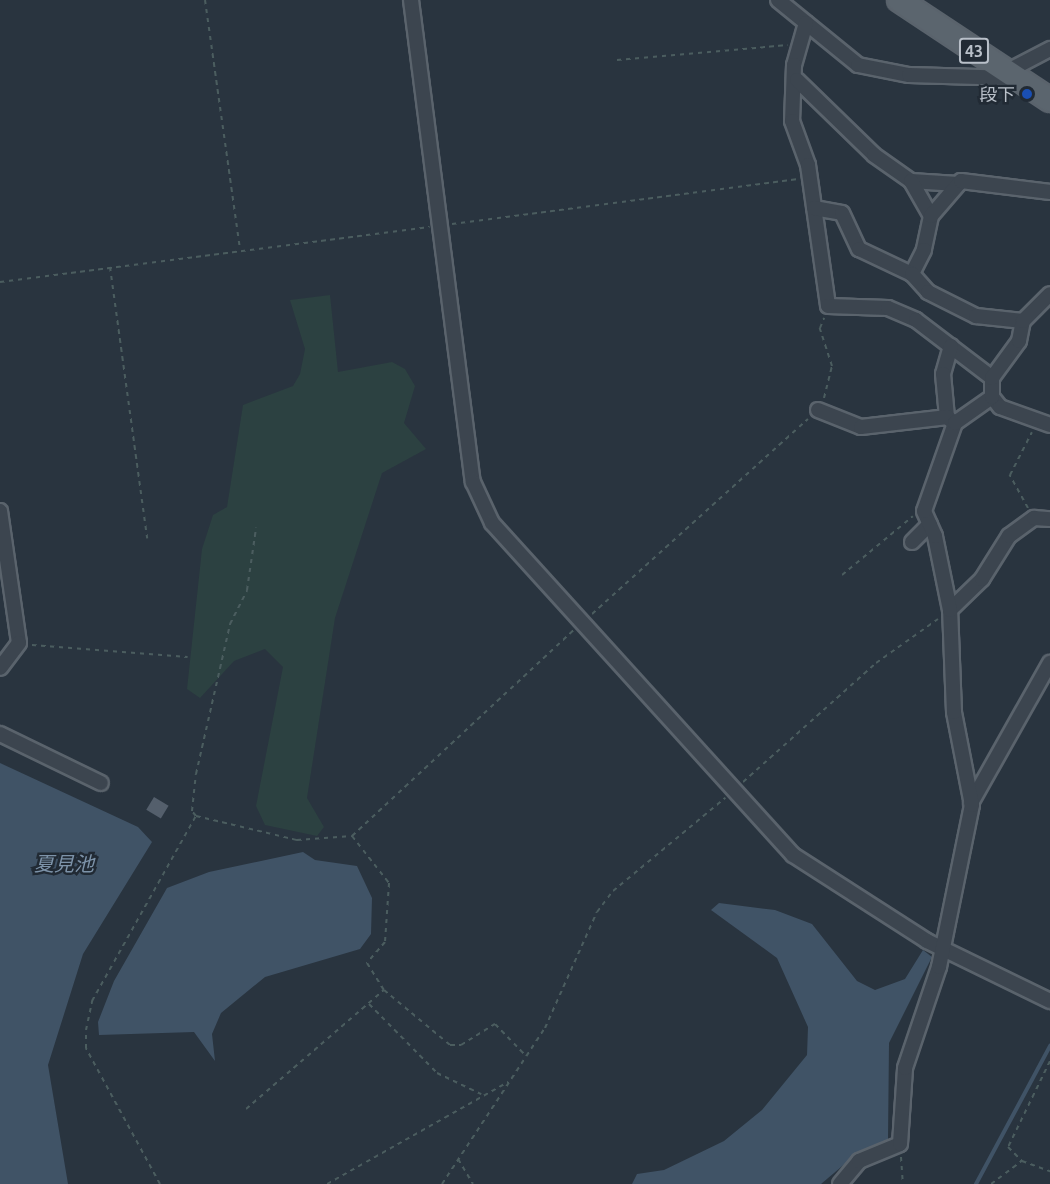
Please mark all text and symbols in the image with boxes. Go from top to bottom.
road number: 43 [958,38,990,64]
place label: 段下 [979,83,1015,105]
marker: 段下 [1020,87,1034,101]
water label: 夏見池 [34,851,94,875]

